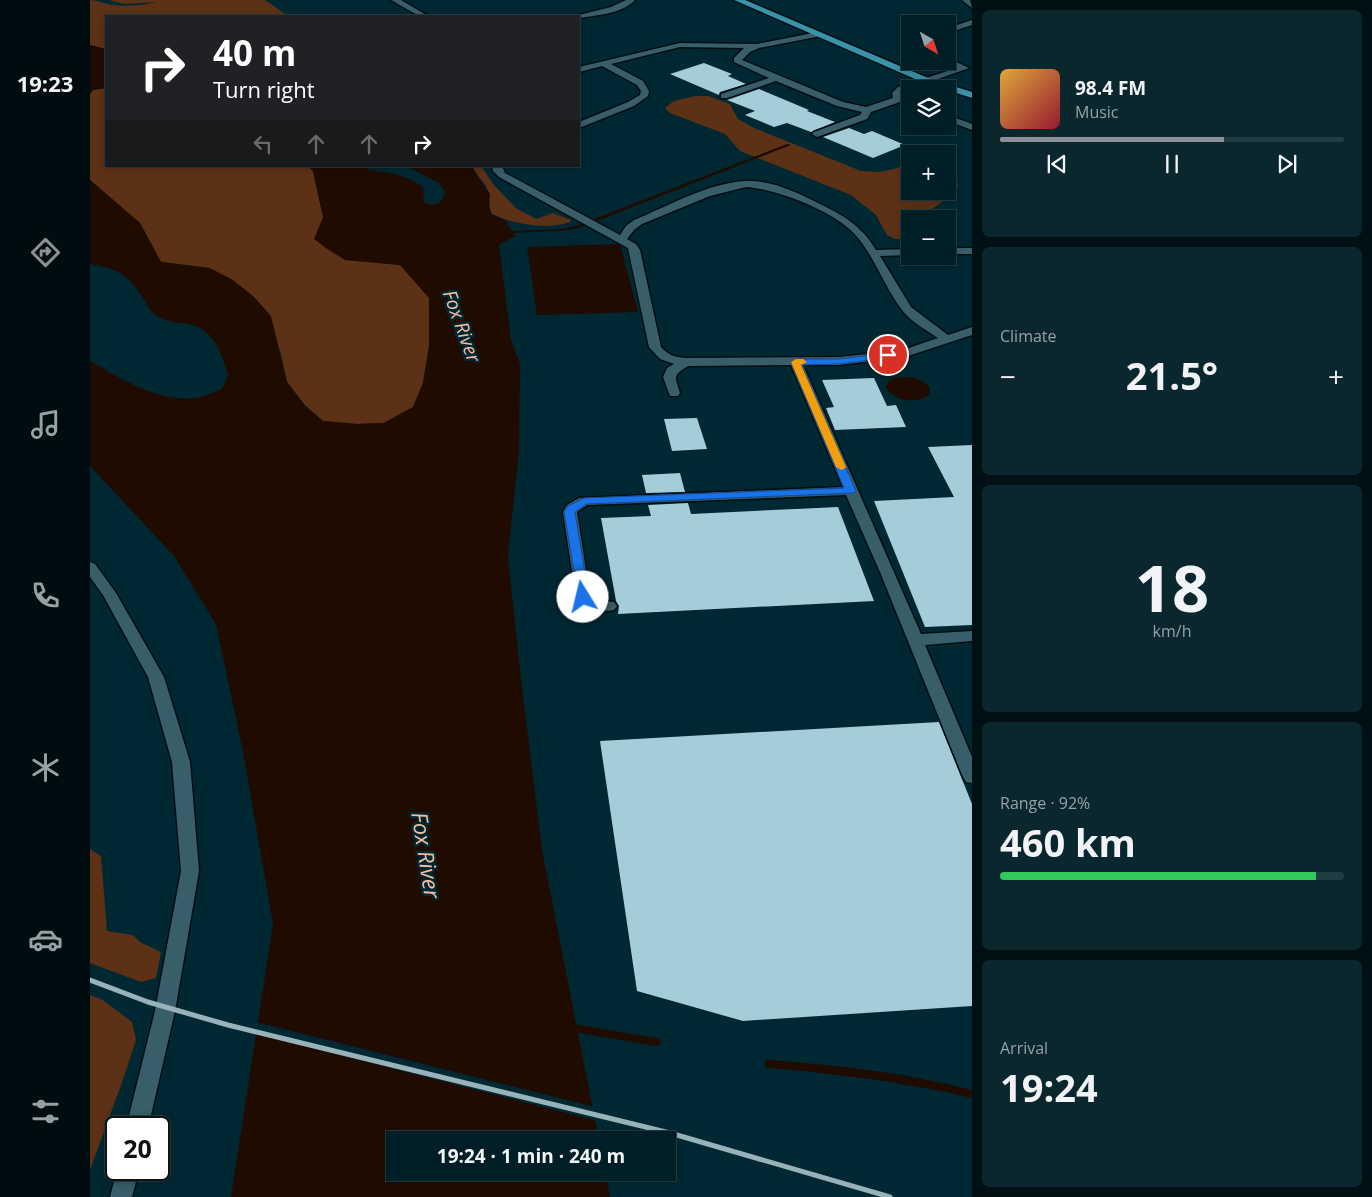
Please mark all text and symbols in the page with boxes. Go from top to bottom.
north arrow [901,15,956,70]
map controls [901,15,956,265]
text: 40 m [213,29,296,76]
icon: right [130,35,195,100]
text: 19:23 [17,68,73,98]
text: Turn right [213,74,315,104]
text: 98.4 FM [1075,75,1146,101]
button: layers [901,80,956,135]
text: Music [1075,101,1119,123]
icon: left [249,130,277,158]
icon: ahead [302,130,330,158]
icon: ahead [355,130,383,158]
icon: right [408,130,436,158]
button: + [901,145,956,200]
icon: previous [1043,150,1071,178]
icon: pause [1158,150,1186,178]
icon: next [1273,150,1301,178]
button: − [901,210,956,265]
icon: directions [28,235,63,270]
water label: Fox River [437,286,488,367]
text: Climate [1000,325,1057,347]
pin [867,334,909,376]
icon: arrive [874,341,902,369]
text: 21.5° [1126,349,1218,401]
text: − [1000,357,1016,395]
text: + [1328,357,1344,395]
icon: music [28,407,63,442]
text: 18 [1135,543,1209,631]
position arrow [556,570,608,622]
icon: phone [28,578,63,613]
text: km/h [1153,620,1191,642]
icon: climate [28,750,63,785]
text: Range · 92% [1000,792,1090,814]
water label: Fox River [405,809,449,901]
text: 460 km [1000,816,1136,868]
icon: car [28,922,63,957]
text: Arrival [1000,1037,1048,1059]
text: 19:24 [1000,1061,1098,1113]
icon: filters [28,1094,63,1129]
speed limit sign: 20 [105,1116,170,1181]
text: 19:24 · 1 min · 240 m [437,1143,625,1169]

